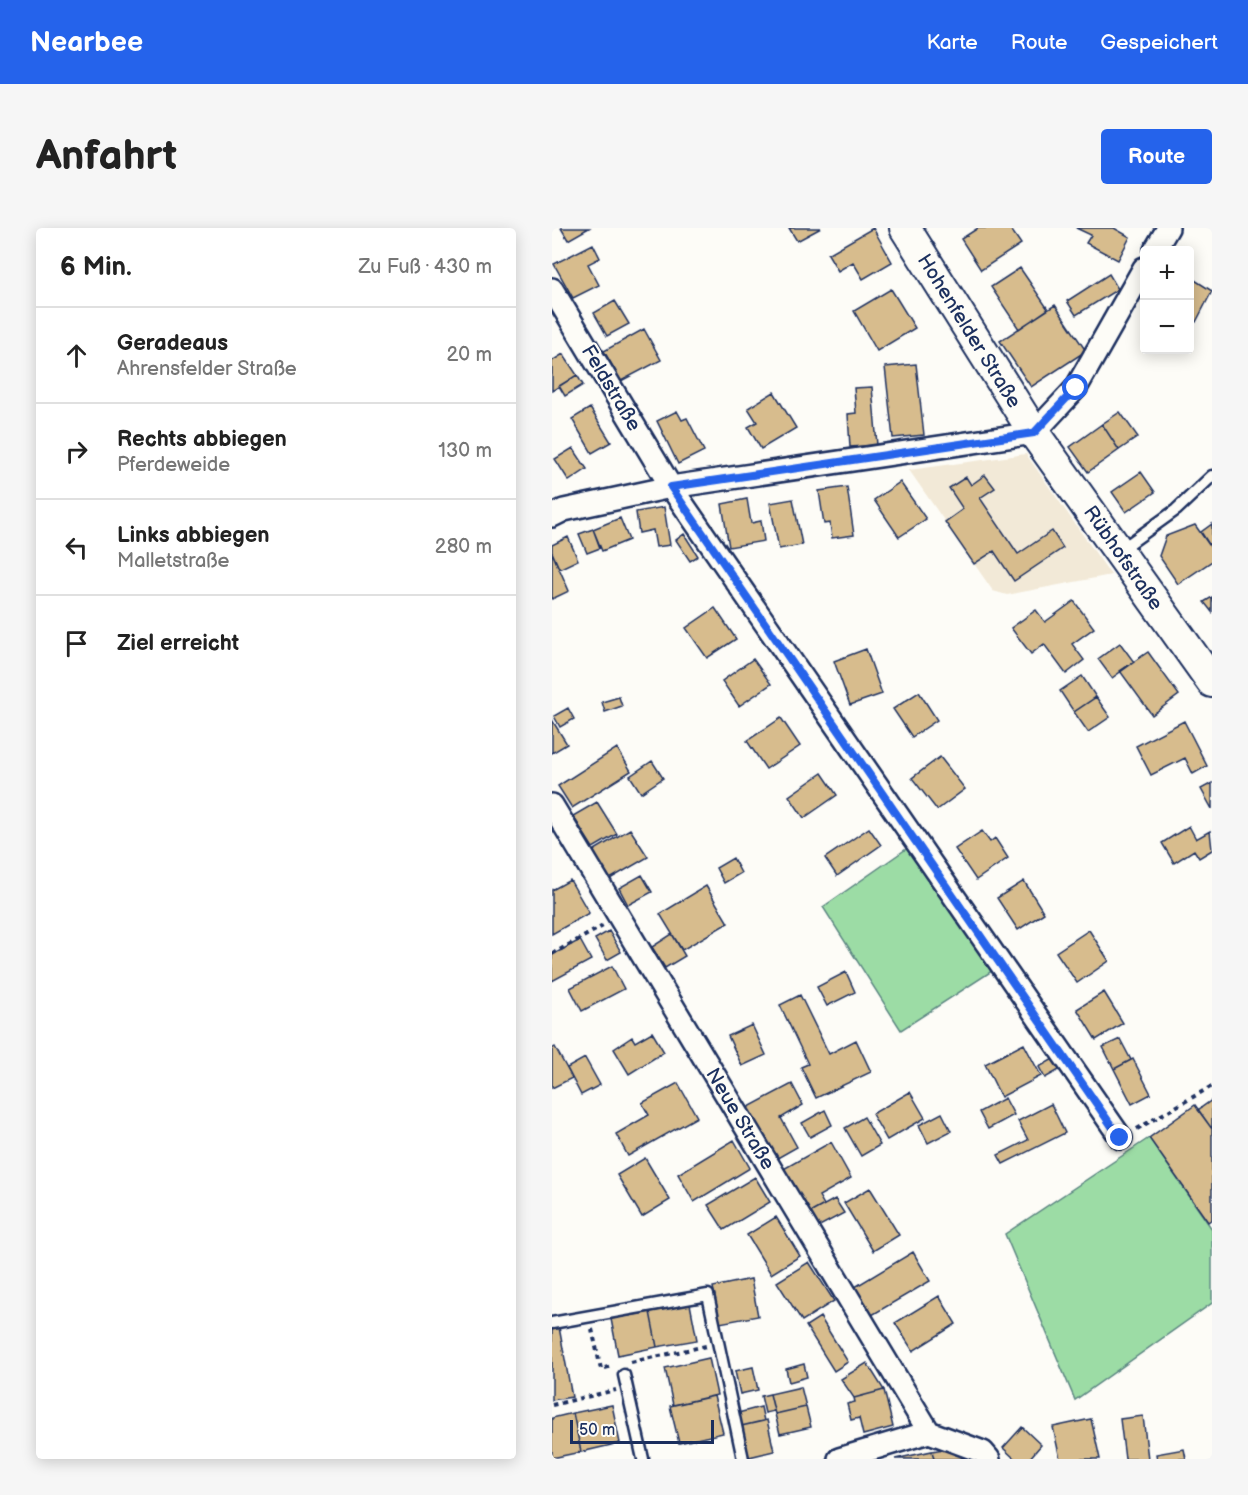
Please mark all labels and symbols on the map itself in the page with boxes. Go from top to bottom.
street label: Hohenfelder Straße [912,250,1026,412]
street label: Feldstraße [576,341,646,436]
route start [1062,374,1088,400]
street label: Rübhofstraße [1078,501,1168,615]
street label: Neue Straße [700,1064,780,1174]
route end [1106,1124,1132,1150]
scale bar [570,1417,714,1444]

